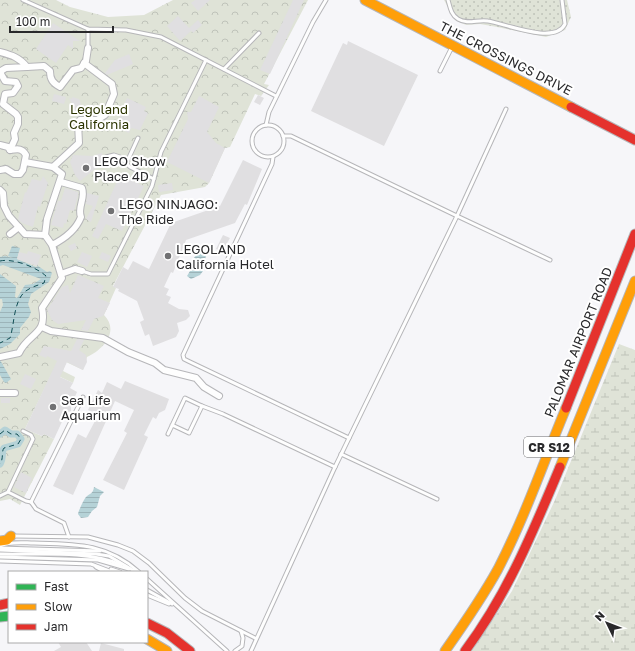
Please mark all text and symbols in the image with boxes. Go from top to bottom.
scale bar [10,8,113,34]
text: 100 m [16,14,50,29]
street label: THE CROSSINGS DRIVE [437,18,575,98]
park label: Legoland California [69,101,129,132]
place label: LEGO Show Place 4D [94,153,166,184]
marker: LEGO Show Place 4D [81,163,91,173]
place label: LEGO NINJAGO: The Ride [119,196,218,227]
marker: LEGO NINJAGO: The Ride [106,206,116,216]
place label: LEGOLAND California Hotel [176,241,274,272]
marker: LEGOLAND California Hotel [163,251,173,261]
street label: PALOMAR AIRPORT ROAD [541,265,615,419]
place label: Sea Life Aquarium [61,392,121,423]
marker: Sea Life Aquarium [48,402,58,412]
road number: CR S12 [524,437,574,457]
legend [8,571,148,643]
text: Fast [44,579,69,594]
text: Slow [44,599,72,614]
north arrow [587,603,627,643]
text: N [592,608,607,623]
text: Jam [44,619,68,634]

